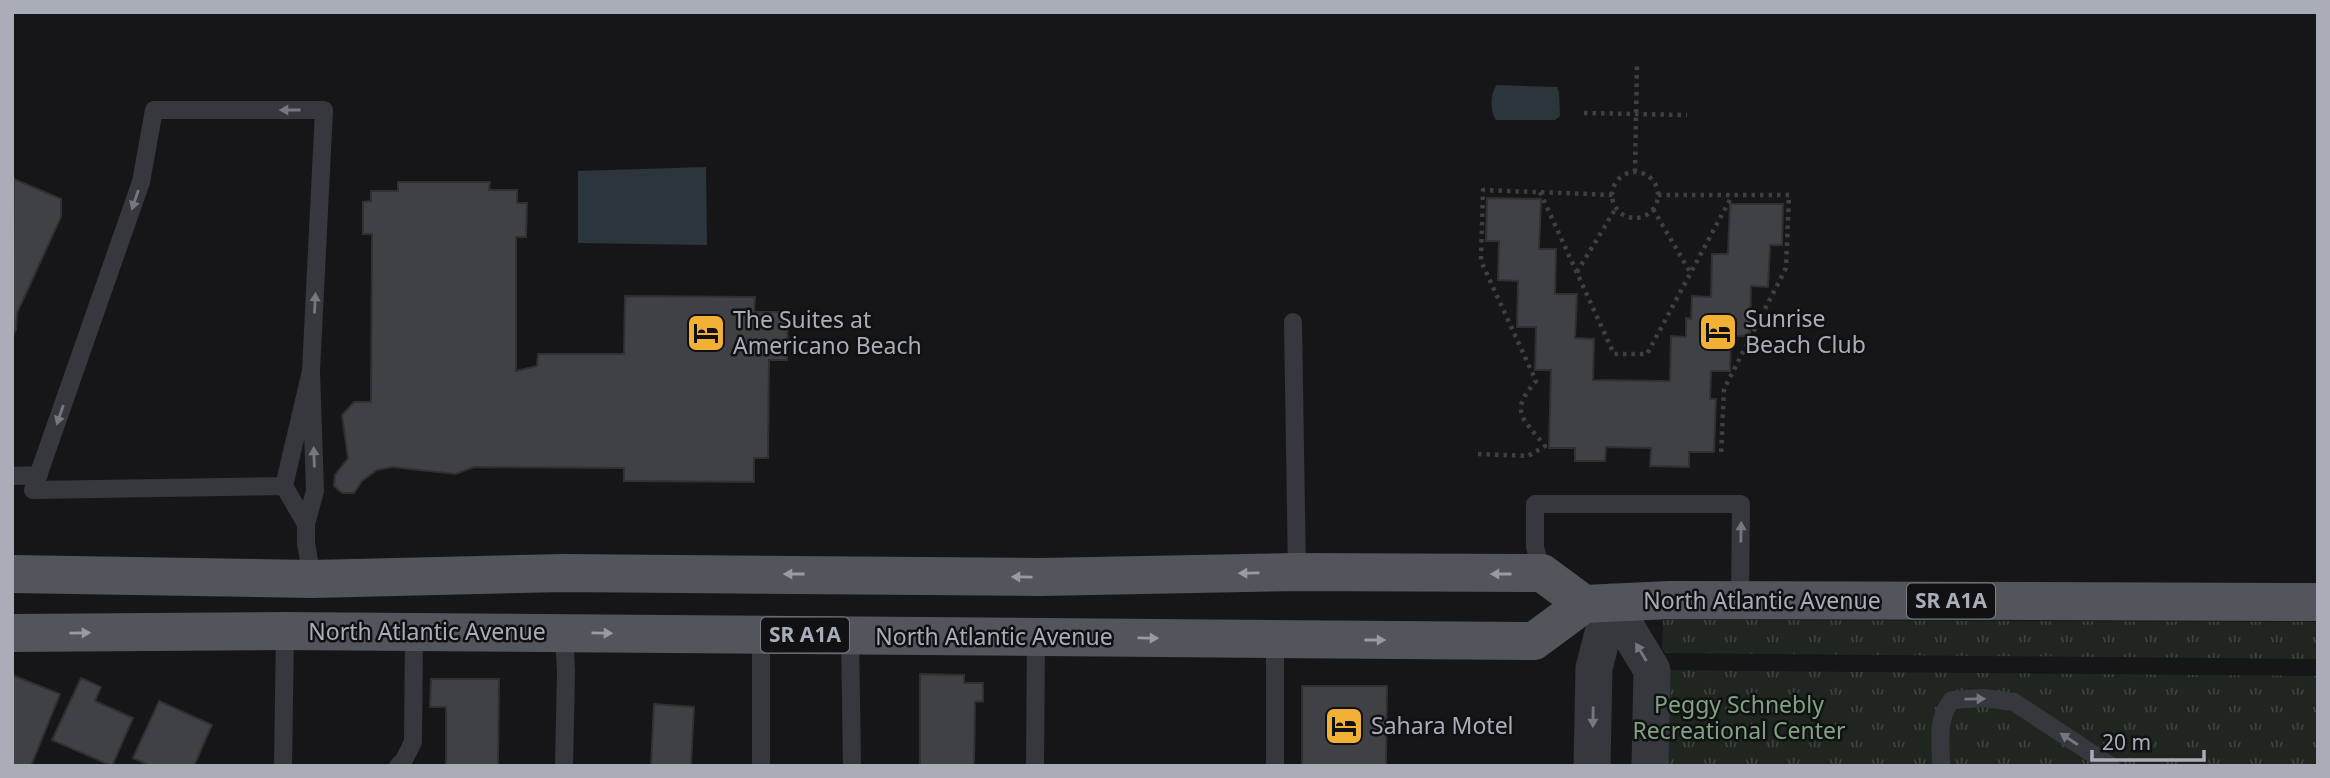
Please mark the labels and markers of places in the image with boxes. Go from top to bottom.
place label: Sunrise Beach Club [1745,302,1866,360]
place label: The Suites at Americano Beach [733,303,922,361]
hotel icon: Sunrise Beach Club [1697,311,1739,353]
hotel icon: The Suites at Americano Beach [685,312,727,354]
hotel icon: Sahara Motel [1323,705,1365,747]
place label: Sahara Motel [1371,709,1514,741]

